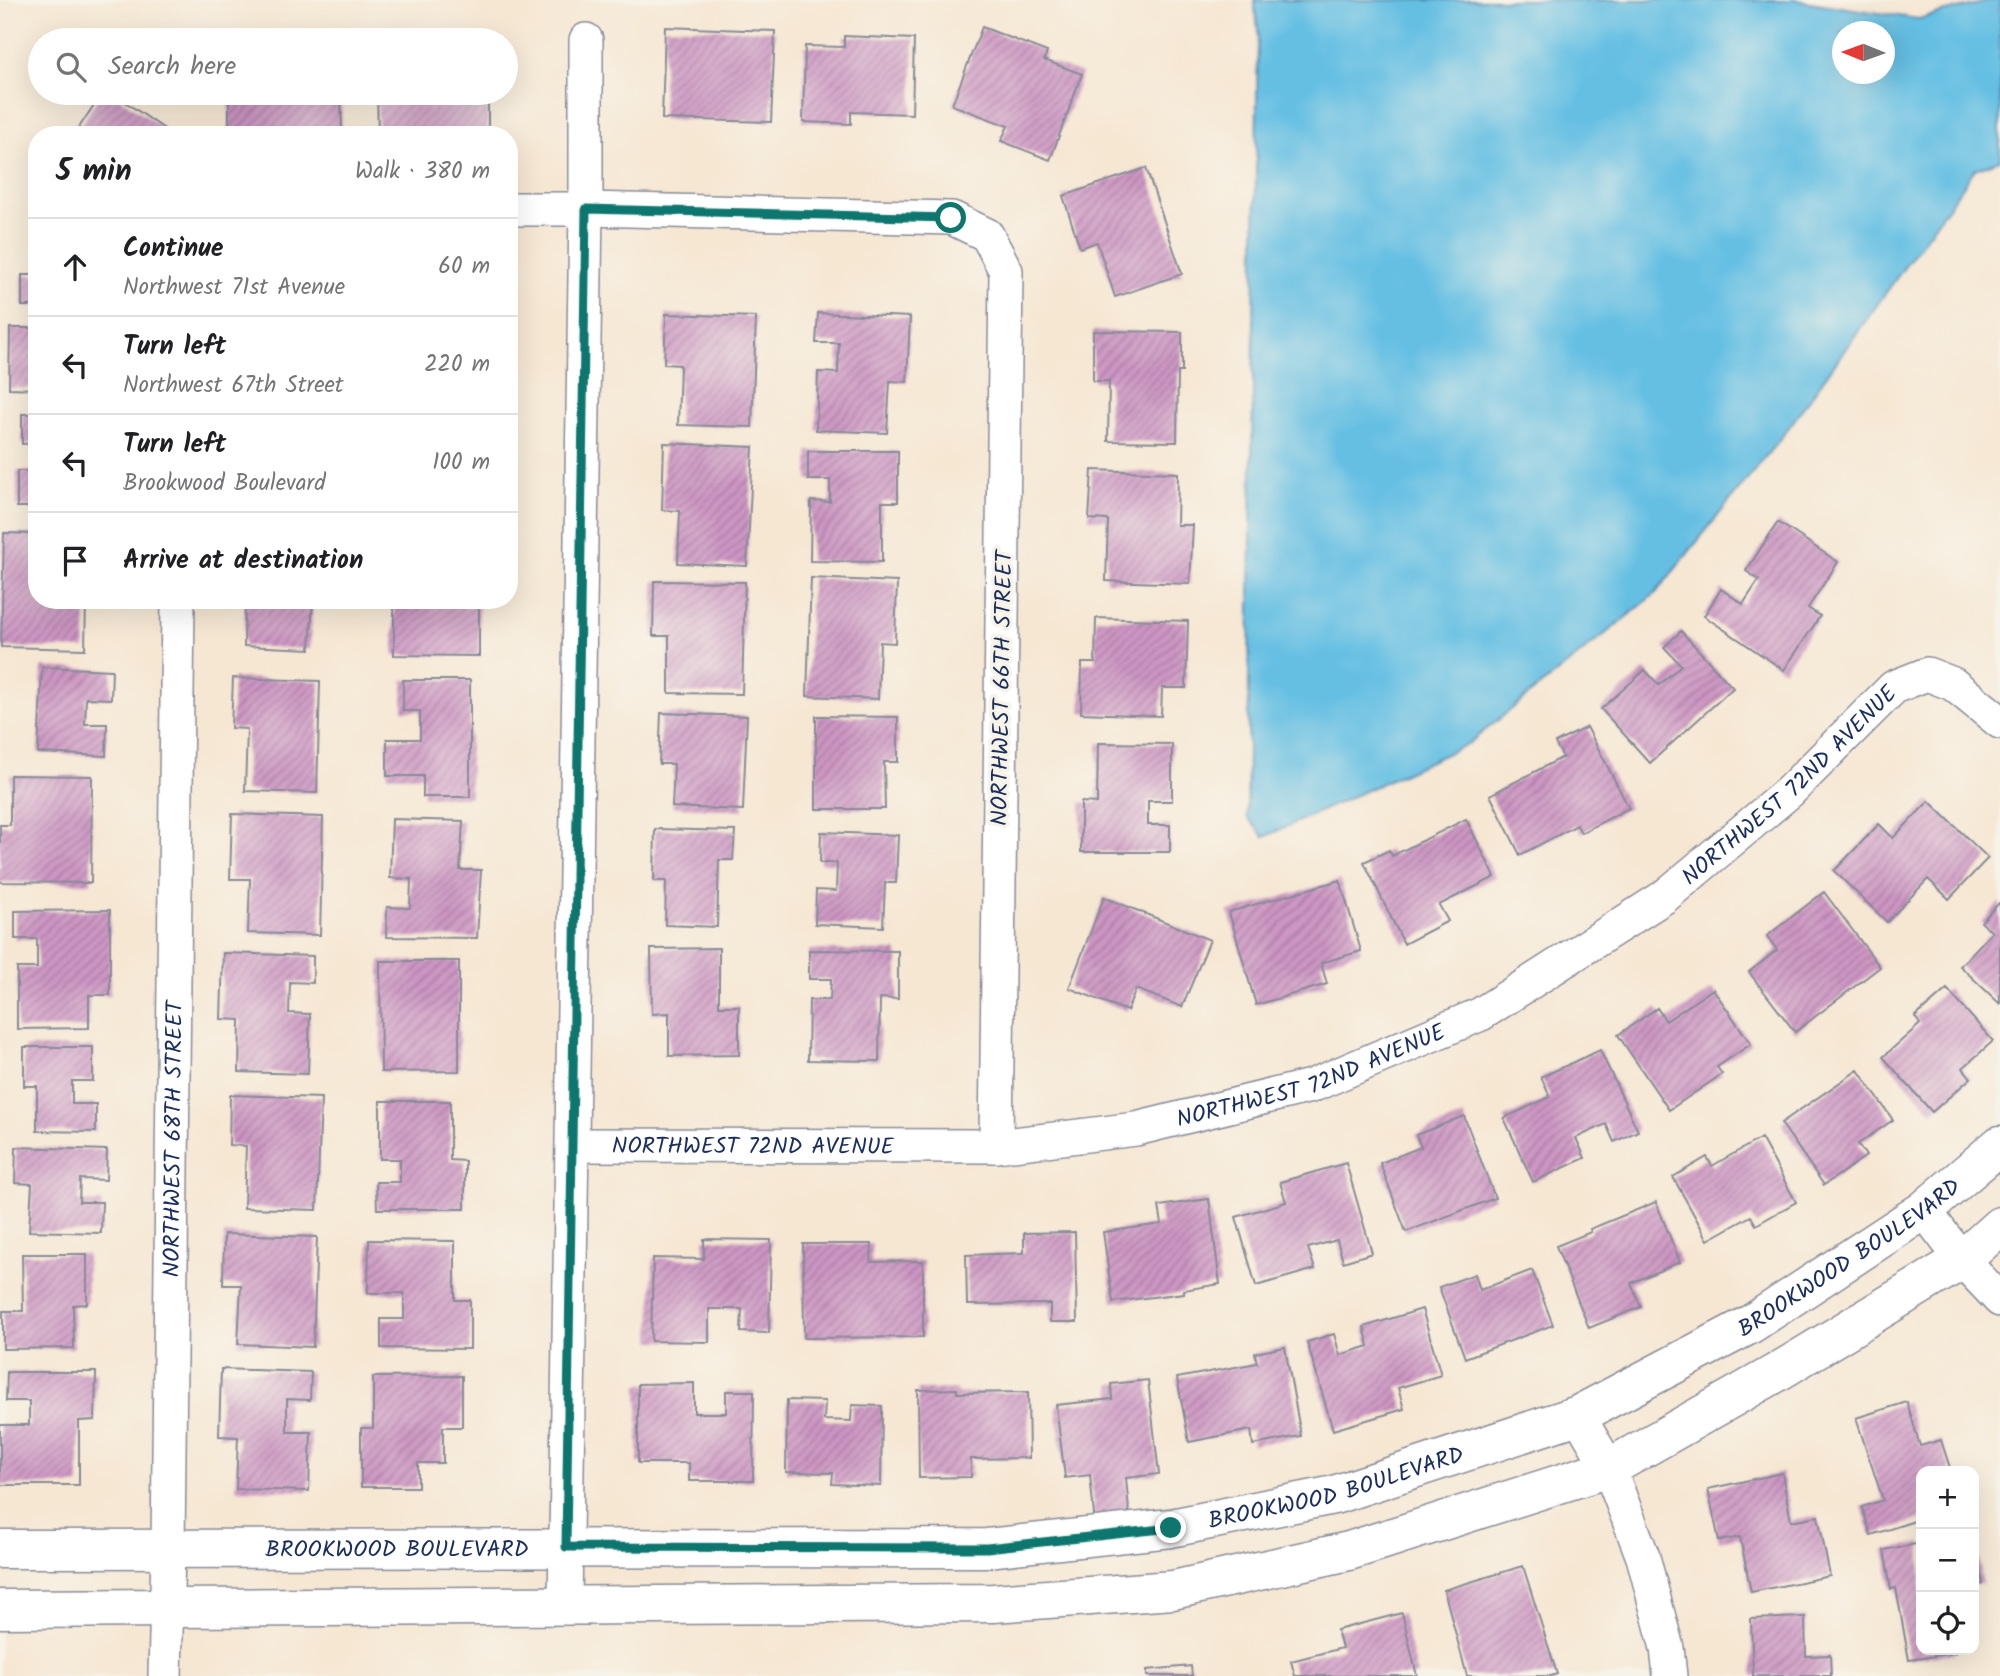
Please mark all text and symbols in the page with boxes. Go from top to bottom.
north arrow [1832,21,1895,84]
search box [28,28,518,105]
text: Search here [108,46,236,88]
icon: search [52,48,90,86]
text: 5 min [56,148,132,196]
text: Walk · 380 m [355,154,490,190]
route start [935,202,966,233]
text: Continue [123,228,224,270]
icon: ahead [56,248,94,286]
text: 60 m [438,249,490,285]
text: Northwest 71st Avenue [123,270,345,306]
text: Turn left [123,326,226,368]
icon: left [56,346,94,384]
text: 220 m [424,347,490,383]
text: Northwest 67th Street [123,368,344,404]
text: Turn left [123,424,226,466]
icon: left [56,444,94,482]
text: 100 m [432,445,490,481]
text: Brookwood Boulevard [123,466,326,502]
text: Arrive at destination [123,540,363,582]
icon: arrive [56,542,94,580]
street label: NORTHWEST 66TH STREET [983,548,1023,826]
street label: NORTHWEST 72ND AVENUE [1674,677,1907,895]
street label: NORTHWEST 68TH STREET [155,999,194,1278]
street label: NORTHWEST 72ND AVENUE [1173,1015,1452,1138]
street label: NORTHWEST 72ND AVENUE [612,1129,895,1166]
street label: BROOKWOOD BOULEVARD [1732,1170,1970,1348]
street label: BROOKWOOD BOULEVARD [1205,1438,1469,1540]
map controls [1916,1466,1979,1655]
button: + [1916,1466,1979,1529]
route end [1155,1512,1186,1543]
button: − [1916,1529,1979,1592]
street label: BROOKWOOD BOULEVARD [265,1532,529,1569]
button: locate [1916,1592,1979,1655]

